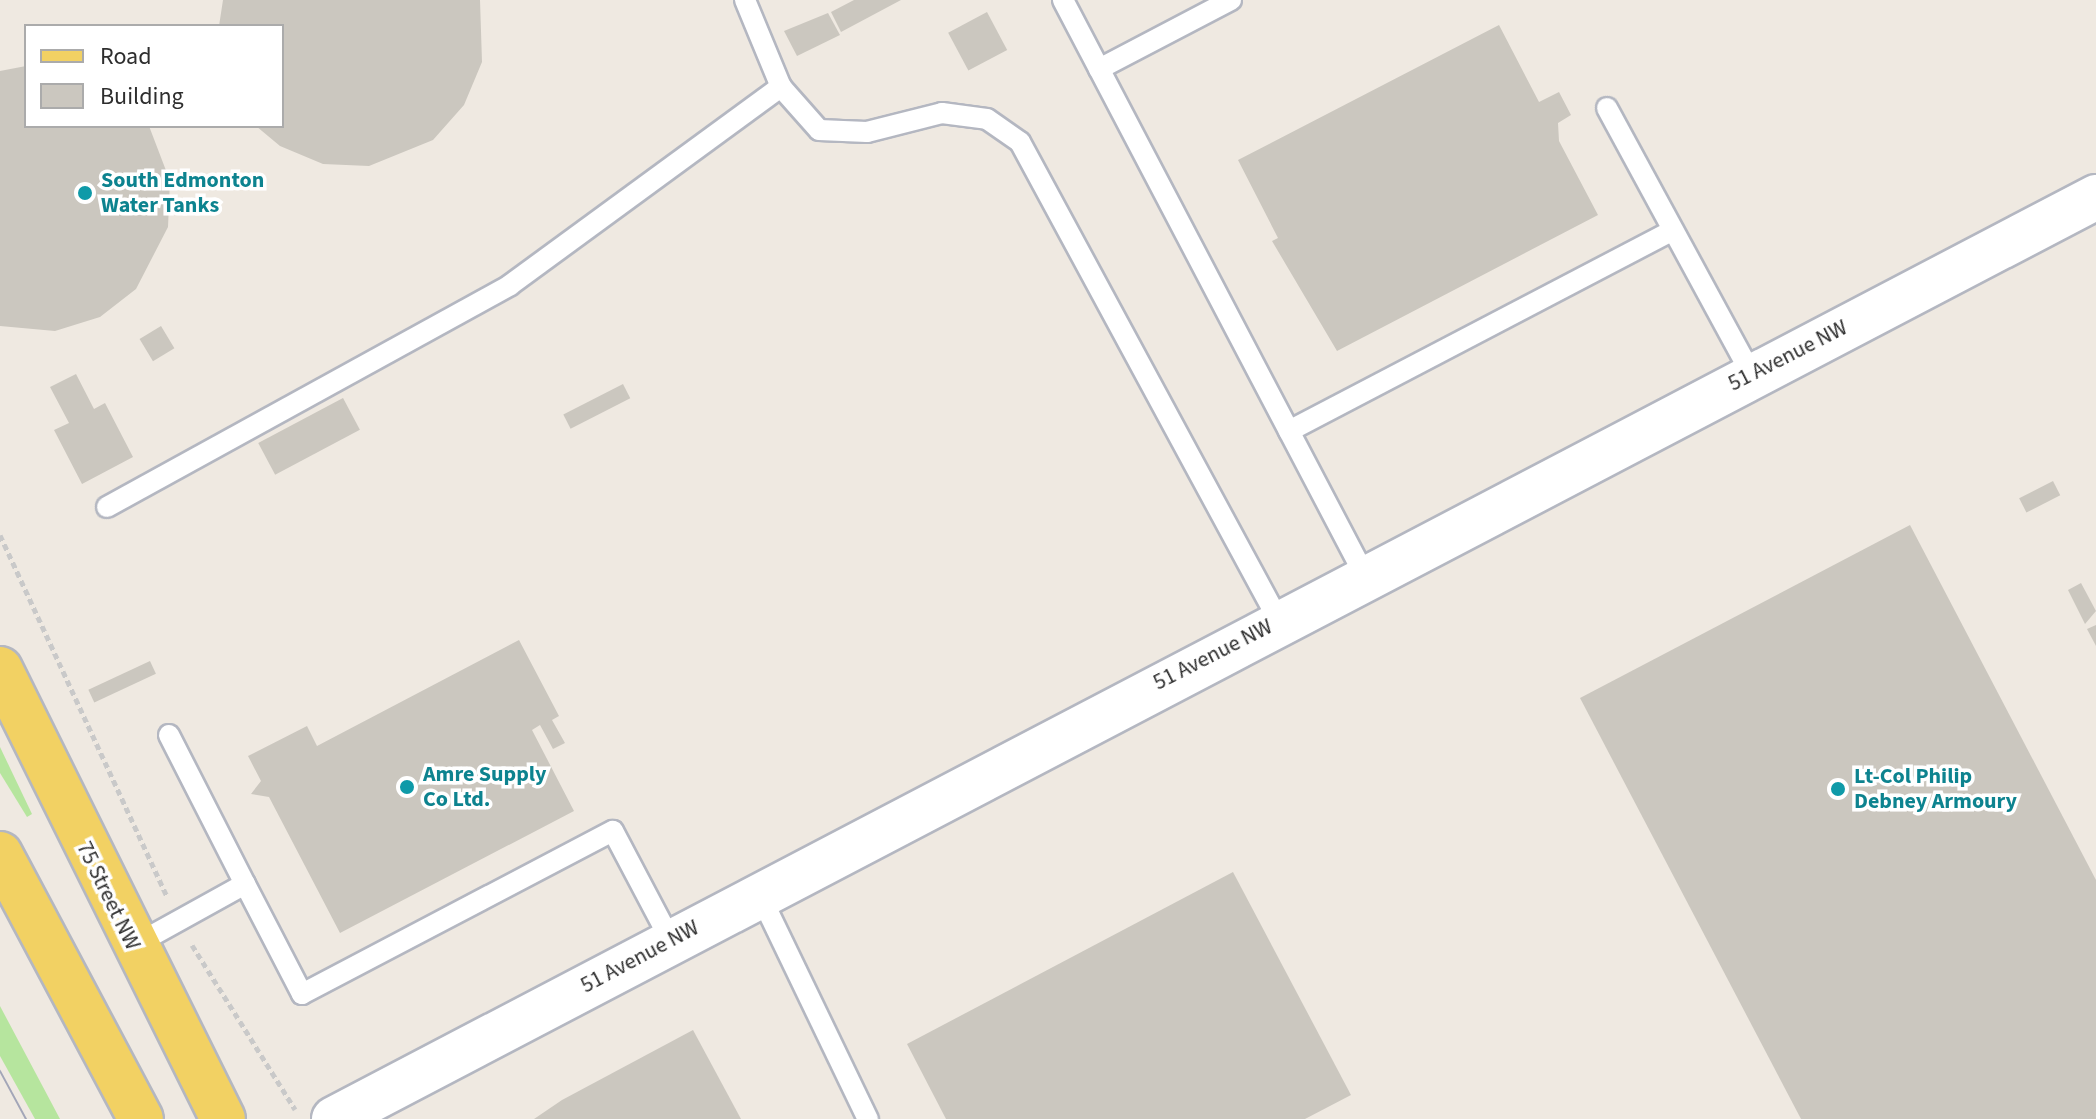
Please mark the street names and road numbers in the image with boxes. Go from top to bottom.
street label: 51 Avenue NW [1724,315,1852,397]
street label: 51 Avenue NW [1149,614,1277,696]
street label: 75 Street NW [70,837,146,955]
street label: 51 Avenue NW [576,915,704,999]

